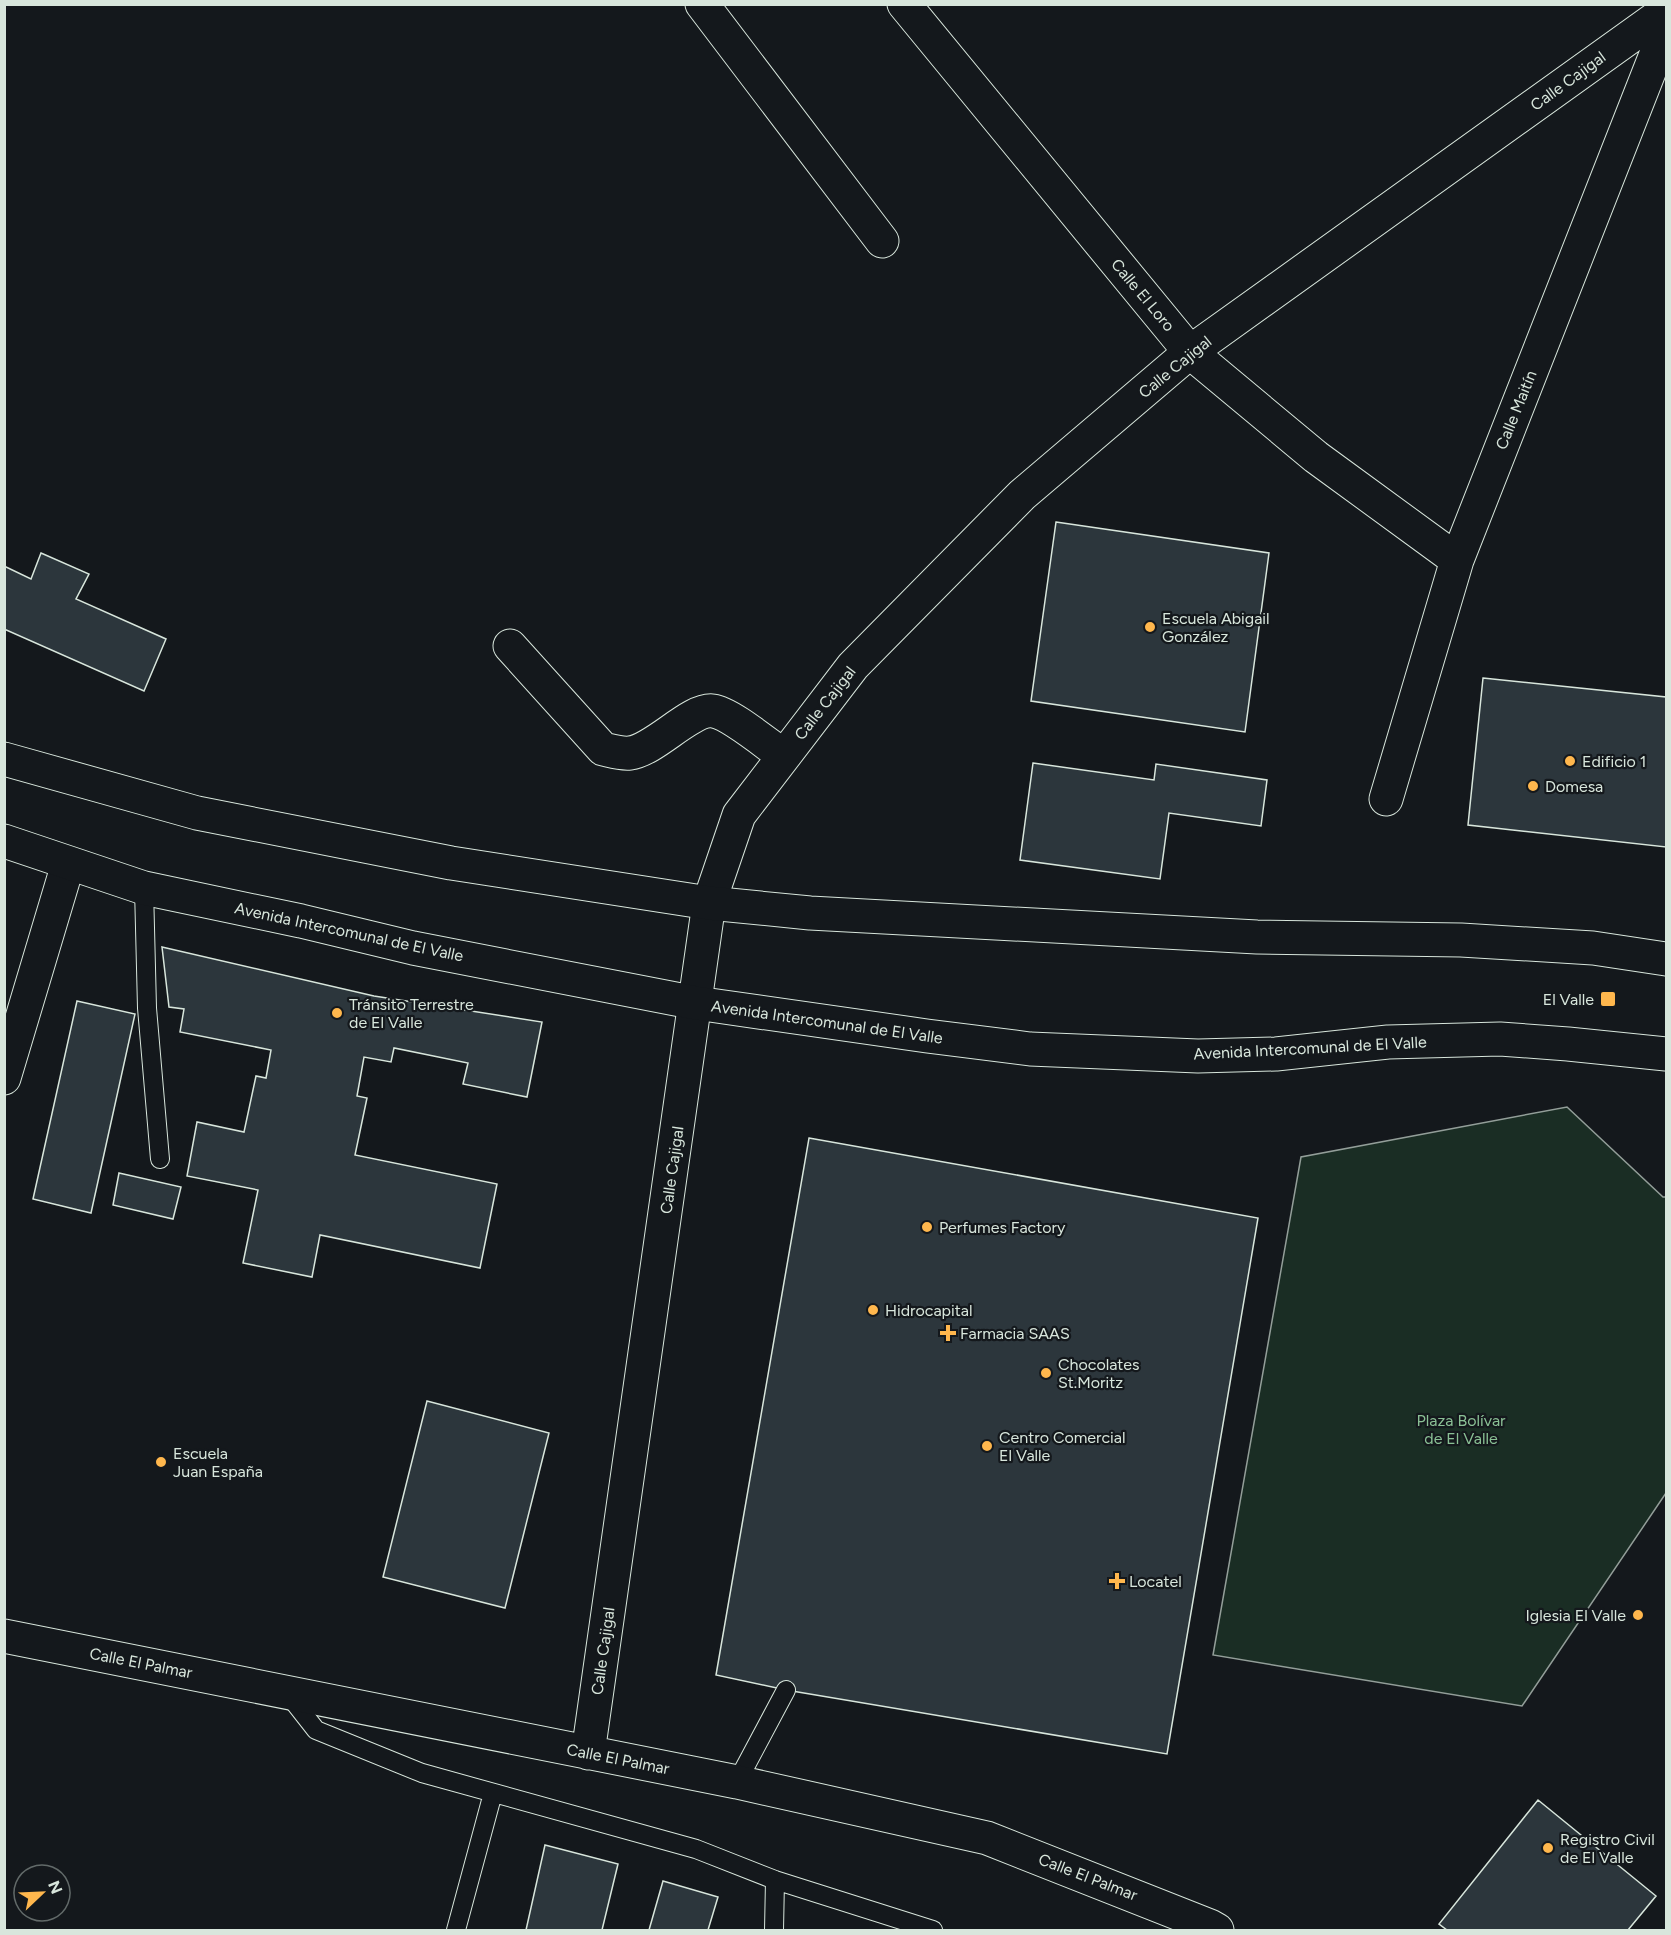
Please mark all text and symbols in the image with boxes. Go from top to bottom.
street label: Calle Cajigal [1527,47,1609,115]
street label: Calle El Loro [1107,255,1179,335]
street label: Calle Cajigal [1135,332,1215,402]
street label: Calle Maitín [1492,368,1540,452]
place label: Escuela Abigail González [1162,609,1270,646]
marker: Escuela Abigail González [1143,620,1157,634]
street label: Calle Cajigal [790,662,860,744]
place label: Edificio 1 [1582,752,1646,771]
marker: Edificio 1 [1563,754,1577,768]
place label: Domesa [1545,777,1603,796]
marker: Domesa [1526,779,1540,793]
street label: Avenida Intercomunal de El Valle [233,898,465,966]
place label: El Valle [1543,990,1594,1009]
marker: El Valle [1599,990,1617,1008]
place label: Tránsito Terrestre de El Valle [349,995,474,1032]
street label: Avenida Intercomunal de El Valle [710,996,944,1048]
marker: Tránsito Terrestre de El Valle [330,1006,344,1020]
street label: Avenida Intercomunal de El Valle [1193,1032,1427,1064]
street label: Calle Cajigal [656,1125,688,1215]
place label: Perfumes Factory [939,1218,1066,1237]
marker: Perfumes Factory [920,1220,934,1234]
place label: Hidrocapital [885,1301,972,1320]
marker: Hidrocapital [866,1303,880,1317]
place label: Farmacia SAAS [960,1324,1070,1343]
marker: Farmacia SAAS [941,1326,955,1340]
place label: Chocolates St.Moritz [1058,1355,1140,1392]
marker: Chocolates St.Moritz [1039,1366,1053,1380]
park label: Plaza Bolívar de El Valle [1417,1411,1506,1448]
place label: Centro Comercial El Valle [999,1428,1126,1465]
marker: Centro Comercial El Valle [980,1439,994,1453]
place label: Escuela Juan España [173,1444,263,1481]
marker: Escuela Juan España [154,1455,168,1469]
place label: Locatel [1129,1572,1182,1591]
marker: Locatel [1110,1574,1124,1588]
street label: Calle Cajigal [587,1606,619,1696]
place label: Iglesia El Valle [1525,1606,1626,1625]
marker: Iglesia El Valle [1631,1608,1645,1622]
street label: Calle El Palmar [88,1644,195,1682]
street label: Calle El Palmar [565,1740,672,1778]
place label: Registro Civil de El Valle [1560,1830,1655,1867]
marker: Registro Civil de El Valle [1541,1841,1555,1855]
street label: Calle El Palmar [1036,1849,1141,1905]
north arrow [12,1863,72,1923]
text: N [44,1878,67,1897]

